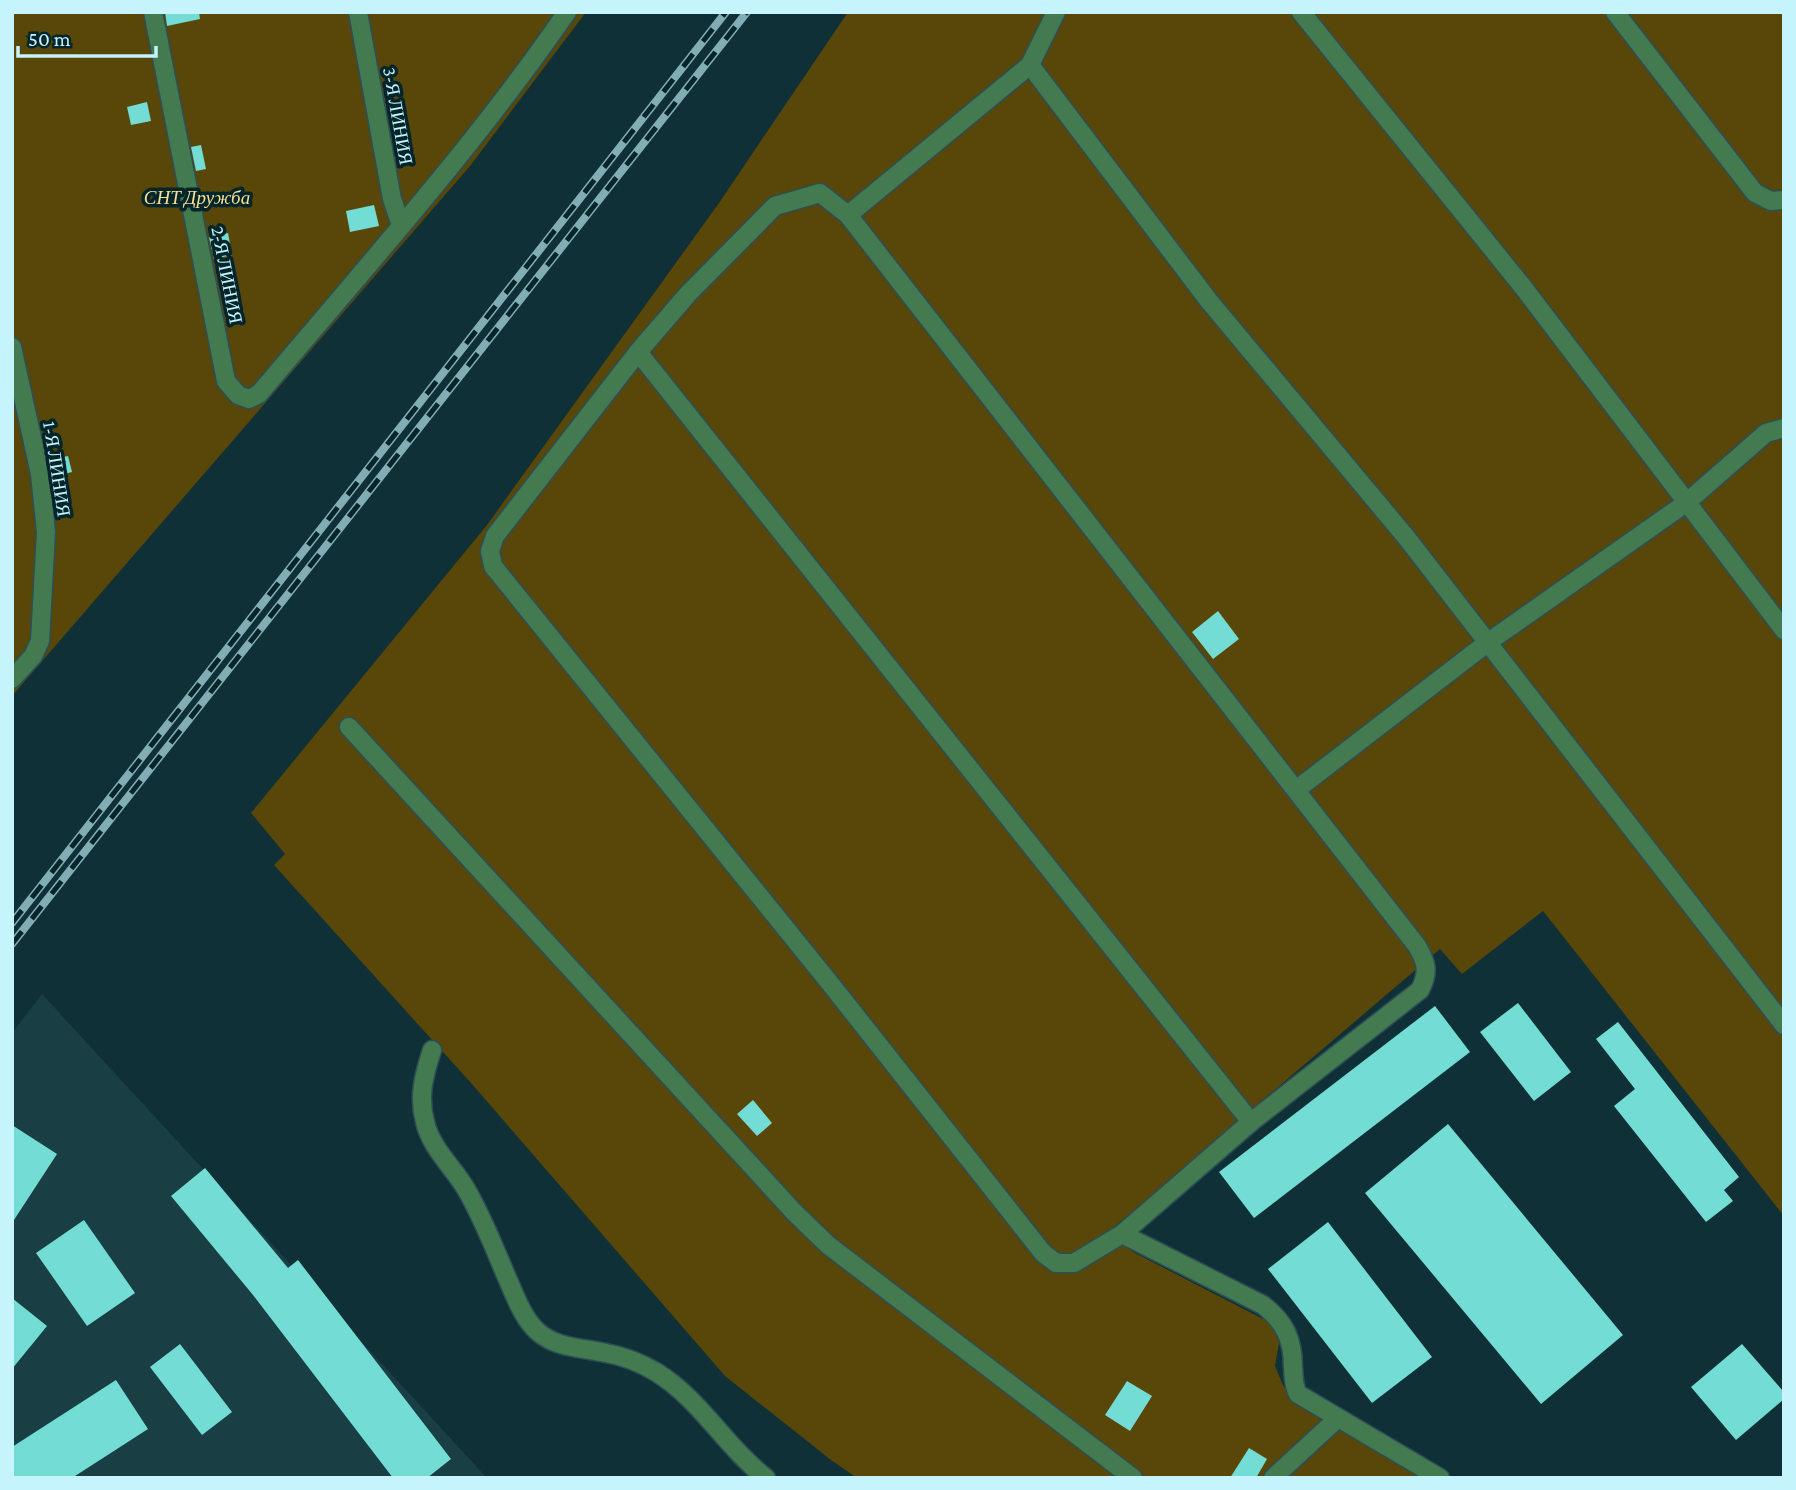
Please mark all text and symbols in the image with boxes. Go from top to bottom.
scale bar [18,14,156,58]
text: 50 m [28,27,71,51]
street label: 3-Я ЛИНИЯ [379,65,417,167]
park label: СНТ Дружба [144,187,250,208]
street label: 2-Я ЛИНИЯ [207,224,247,326]
street label: 1-Я ЛИНИЯ [39,420,75,518]

